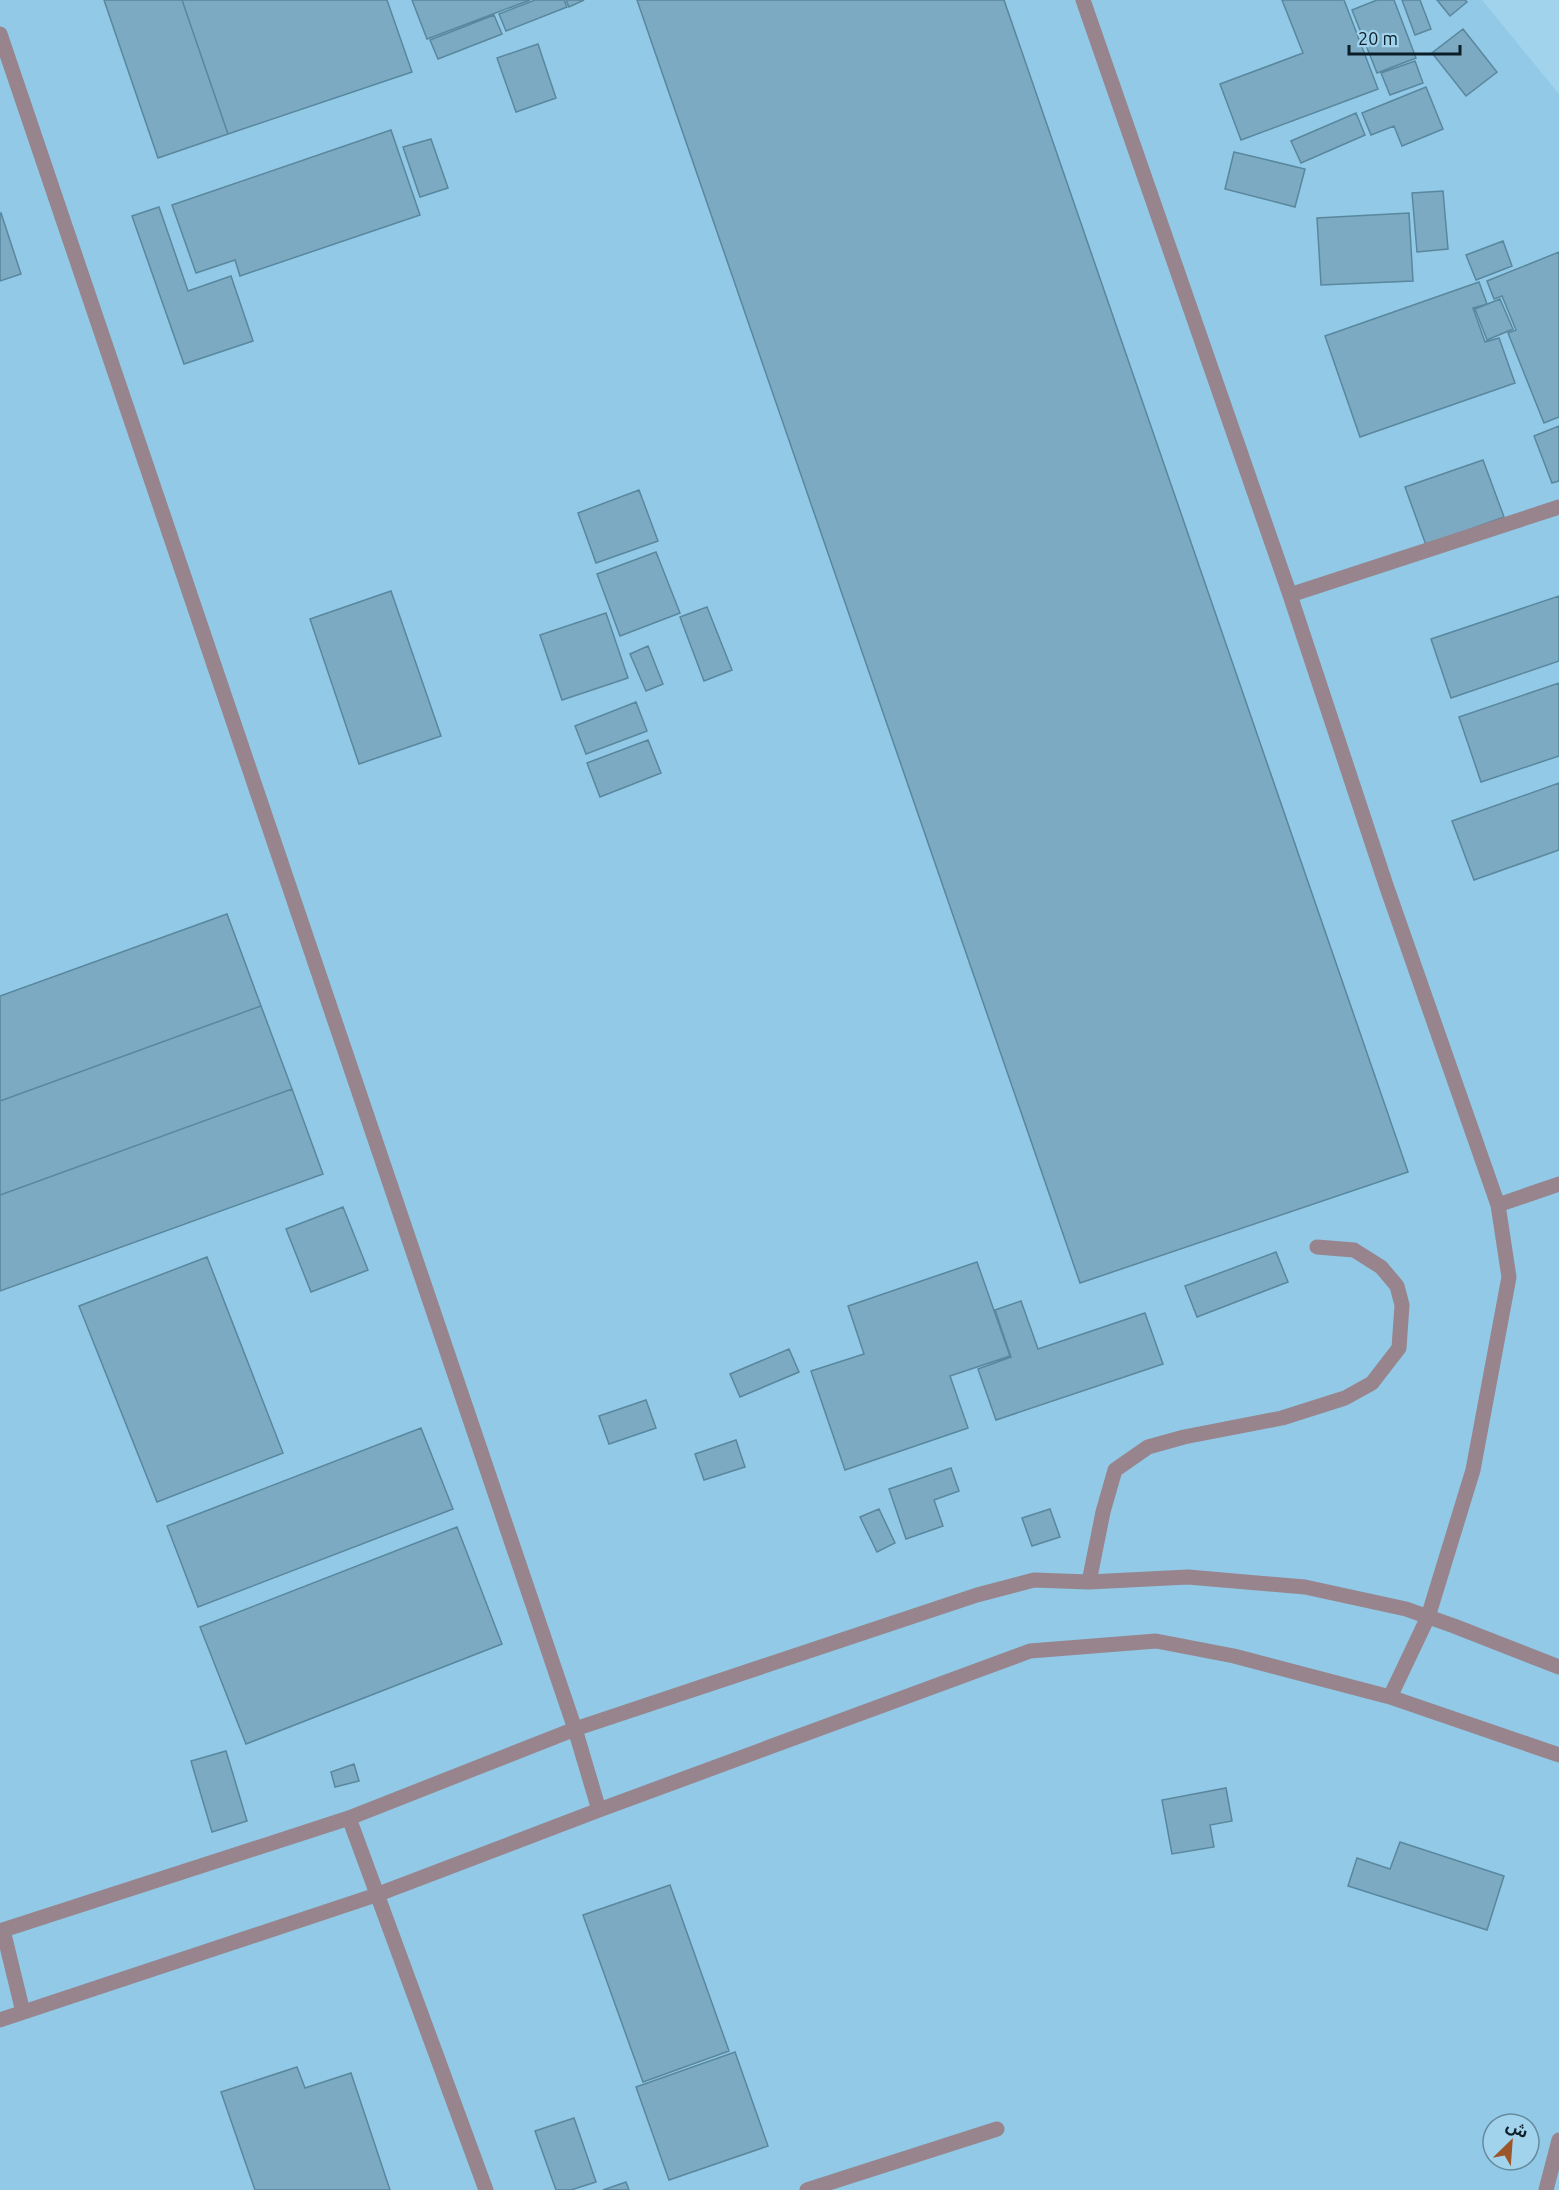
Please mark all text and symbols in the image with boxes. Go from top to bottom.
scale bar [1349,18,1460,56]
text: 20 m [1358,28,1398,48]
north arrow [1481,2112,1541,2172]
text: ش [1503,2116,1531,2142]

